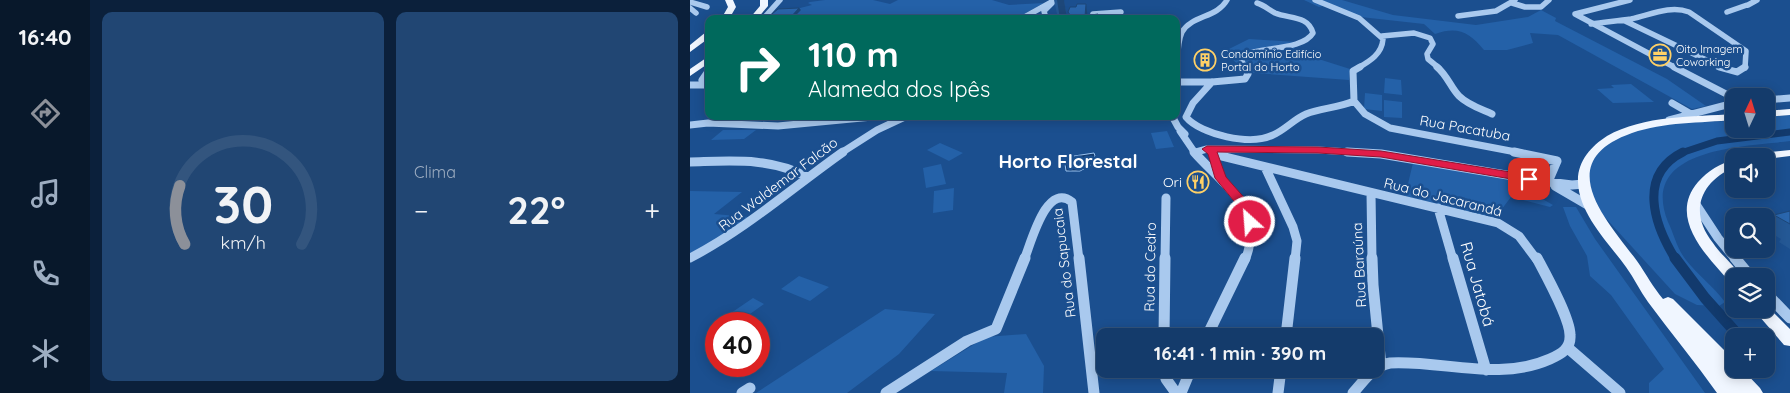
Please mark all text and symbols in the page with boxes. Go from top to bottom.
text: 16:40 [18,23,72,51]
text: 110 m [808,32,899,76]
icon: right [725,35,790,100]
place label: Oito Imagem Coworking [1676,42,1742,69]
office icon: Oito Imagem Coworking [1648,43,1672,67]
place label: Condomínio Edifício Portal do Horto [1221,47,1322,74]
building icon: Condomínio Edifício Portal do Horto [1193,48,1217,72]
text: Alameda dos Ipês [808,75,990,103]
north arrow [1725,88,1775,138]
map controls [1725,88,1775,378]
icon: directions [28,96,63,131]
street label: Rua Pacatuba [1418,111,1512,145]
street label: Rua Waldemar Falcão [715,133,841,235]
button: sound [1725,148,1775,198]
district label: Horto Florestal [998,149,1138,173]
pin [1508,158,1550,200]
text: Clima [414,162,456,182]
icon: arrive [1515,165,1543,193]
restaurant icon: Ori [1186,170,1210,194]
text: 30 [213,171,273,236]
place label: Ori [1163,173,1182,191]
street label: Rua do Jacarandá [1382,174,1504,220]
icon: music [28,176,63,211]
text: 22° [507,186,565,234]
text: − [414,193,429,228]
text: + [644,193,660,228]
position arrow [1223,195,1275,247]
street label: Rua do Sapucaia [1048,207,1080,319]
button: search [1725,208,1775,258]
street label: Rua do Cedro [1140,222,1160,312]
street label: Rua Baraúna [1348,222,1370,308]
text: km/h [220,231,266,253]
street label: Rua Jatobá [1456,239,1500,329]
icon: phone [28,256,63,291]
button: layers [1725,268,1775,318]
speed limit sign: 40 [705,312,770,377]
button: + [1725,328,1775,378]
icon: climate [28,336,63,371]
text: 16:41 · 1 min · 390 m [1154,341,1326,365]

